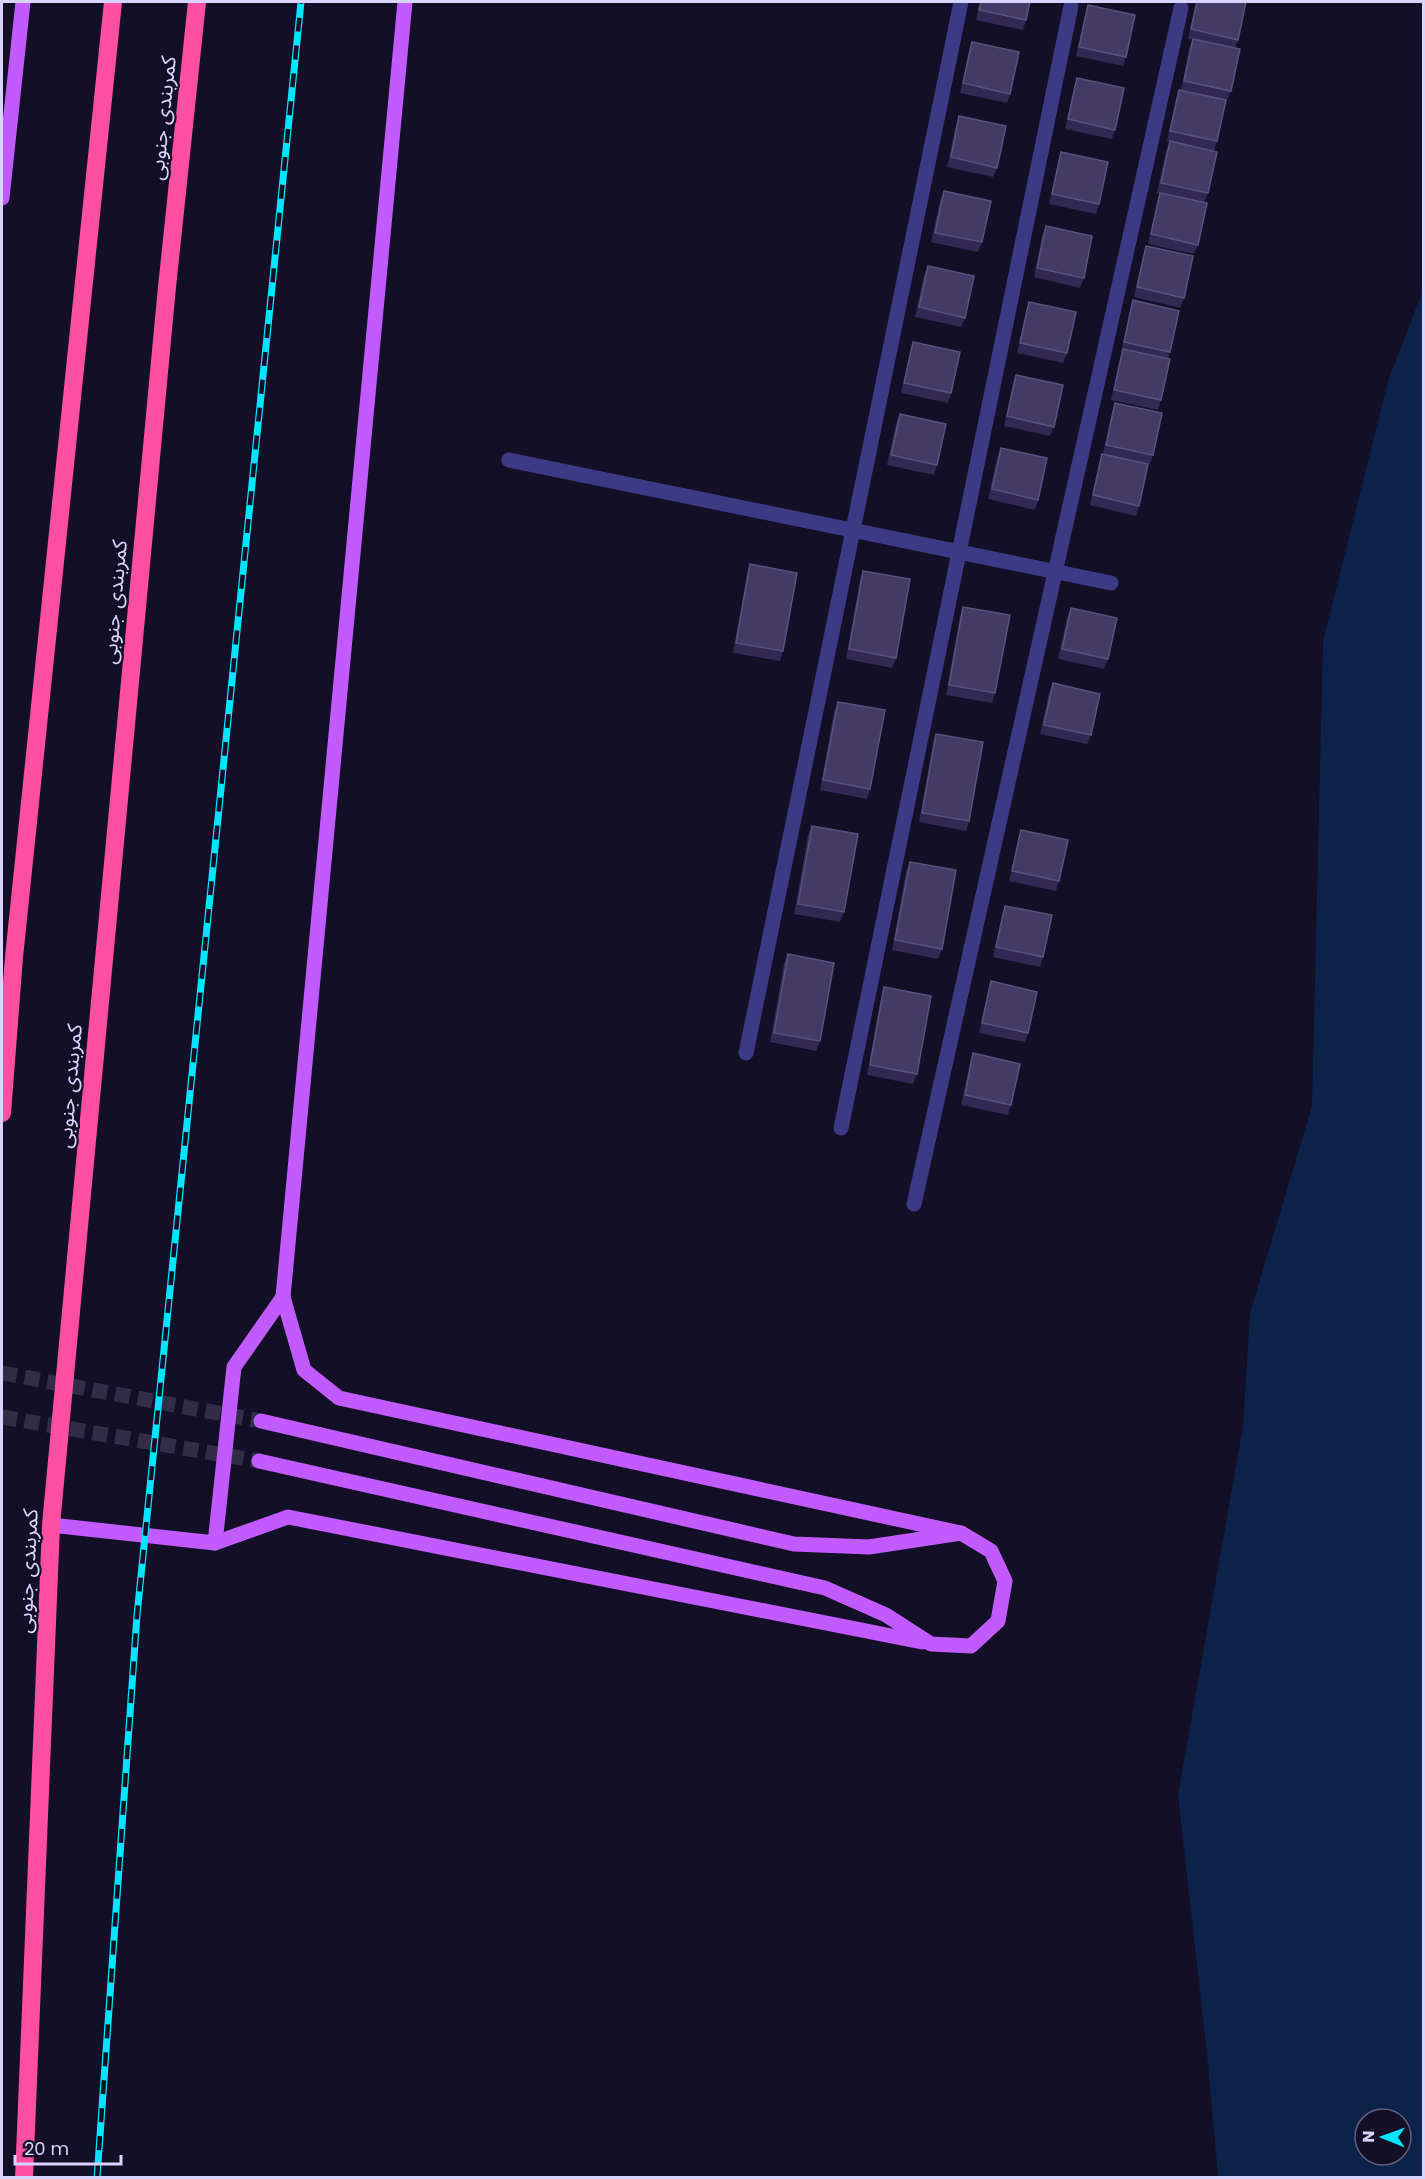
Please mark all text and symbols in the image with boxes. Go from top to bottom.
street label: کمربندی جنوبی [141,54,183,182]
street label: کمربندی جنوبی [94,538,134,665]
street label: کمربندی جنوبی [49,1022,89,1149]
street label: کمربندی جنوبی [9,1508,45,1634]
north arrow [1353,2107,1413,2167]
scale bar [15,2128,122,2166]
text: N [1357,2131,1380,2143]
text: 20 m [24,2136,69,2161]

